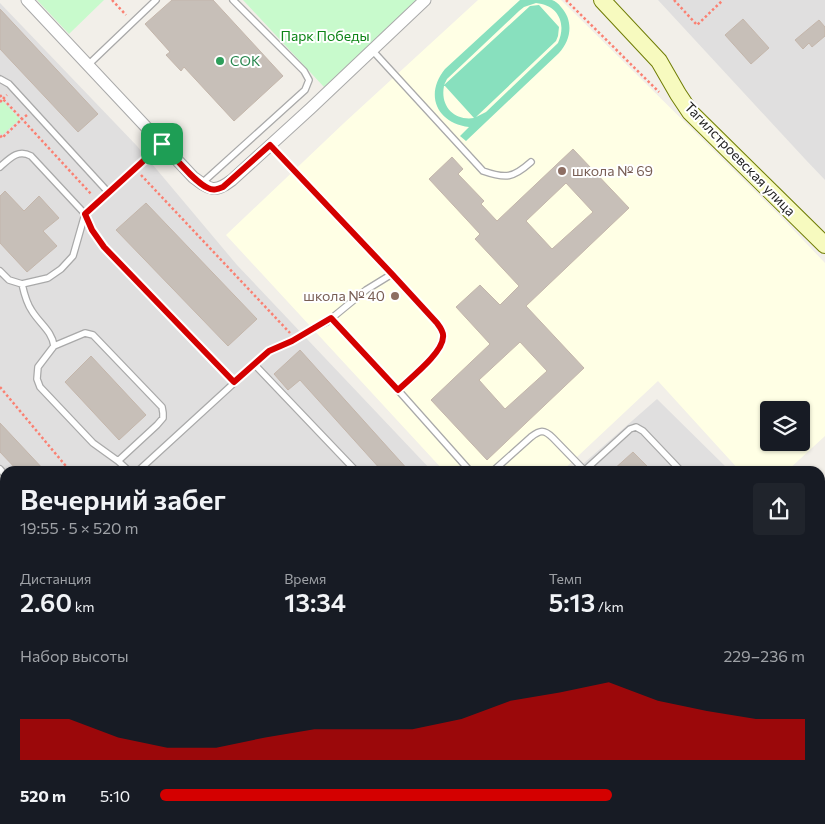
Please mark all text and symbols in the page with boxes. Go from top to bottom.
park label: Парк Победы [280,27,370,44]
place label: СОК [230,52,260,69]
marker: СОК [214,55,226,67]
street label: Тагилстроевская улица [681,98,799,219]
pin [141,123,183,165]
icon: arrive [148,130,176,158]
place label: школа № 69 [572,162,653,179]
marker: школа № 69 [556,165,568,177]
place label: школа № 40 [303,287,385,304]
marker: школа № 40 [389,290,401,302]
map controls [760,401,810,451]
button: layers [760,401,810,451]
text: Вечерний забег [20,482,226,516]
button: share [753,483,805,535]
text: 19:55 · 5 × 520 m [20,518,138,537]
text: Дистанция [20,570,91,587]
text: Время [284,570,326,587]
text: Темп [549,570,582,587]
text: 2.60 [20,587,72,617]
text: 13:34 [284,587,346,617]
text: 5:13 [549,587,595,617]
text: km [72,598,94,615]
text: /km [595,598,624,615]
text: Набор высоты [20,646,129,665]
text: 229–236 m [723,646,805,665]
text: 520 m [20,786,66,805]
text: 5:10 [100,786,130,805]

